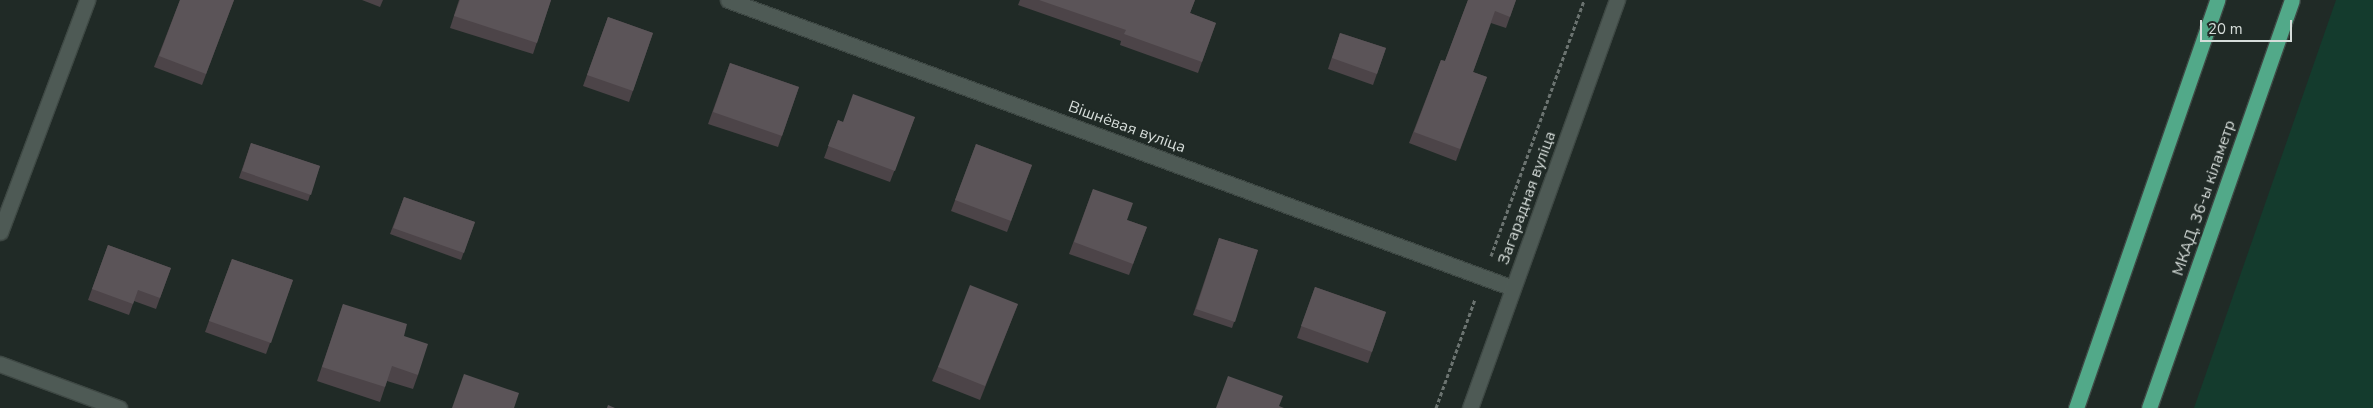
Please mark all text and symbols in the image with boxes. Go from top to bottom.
scale bar [2203,10,2296,42]
text: 20 m [2208,19,2243,39]
street label: Вішнёвая вуліца [1066,97,1188,157]
street label: МКАД, 36-ы кіламетр [2168,118,2240,278]
street label: Загарадная вуліца [1494,129,1560,267]

